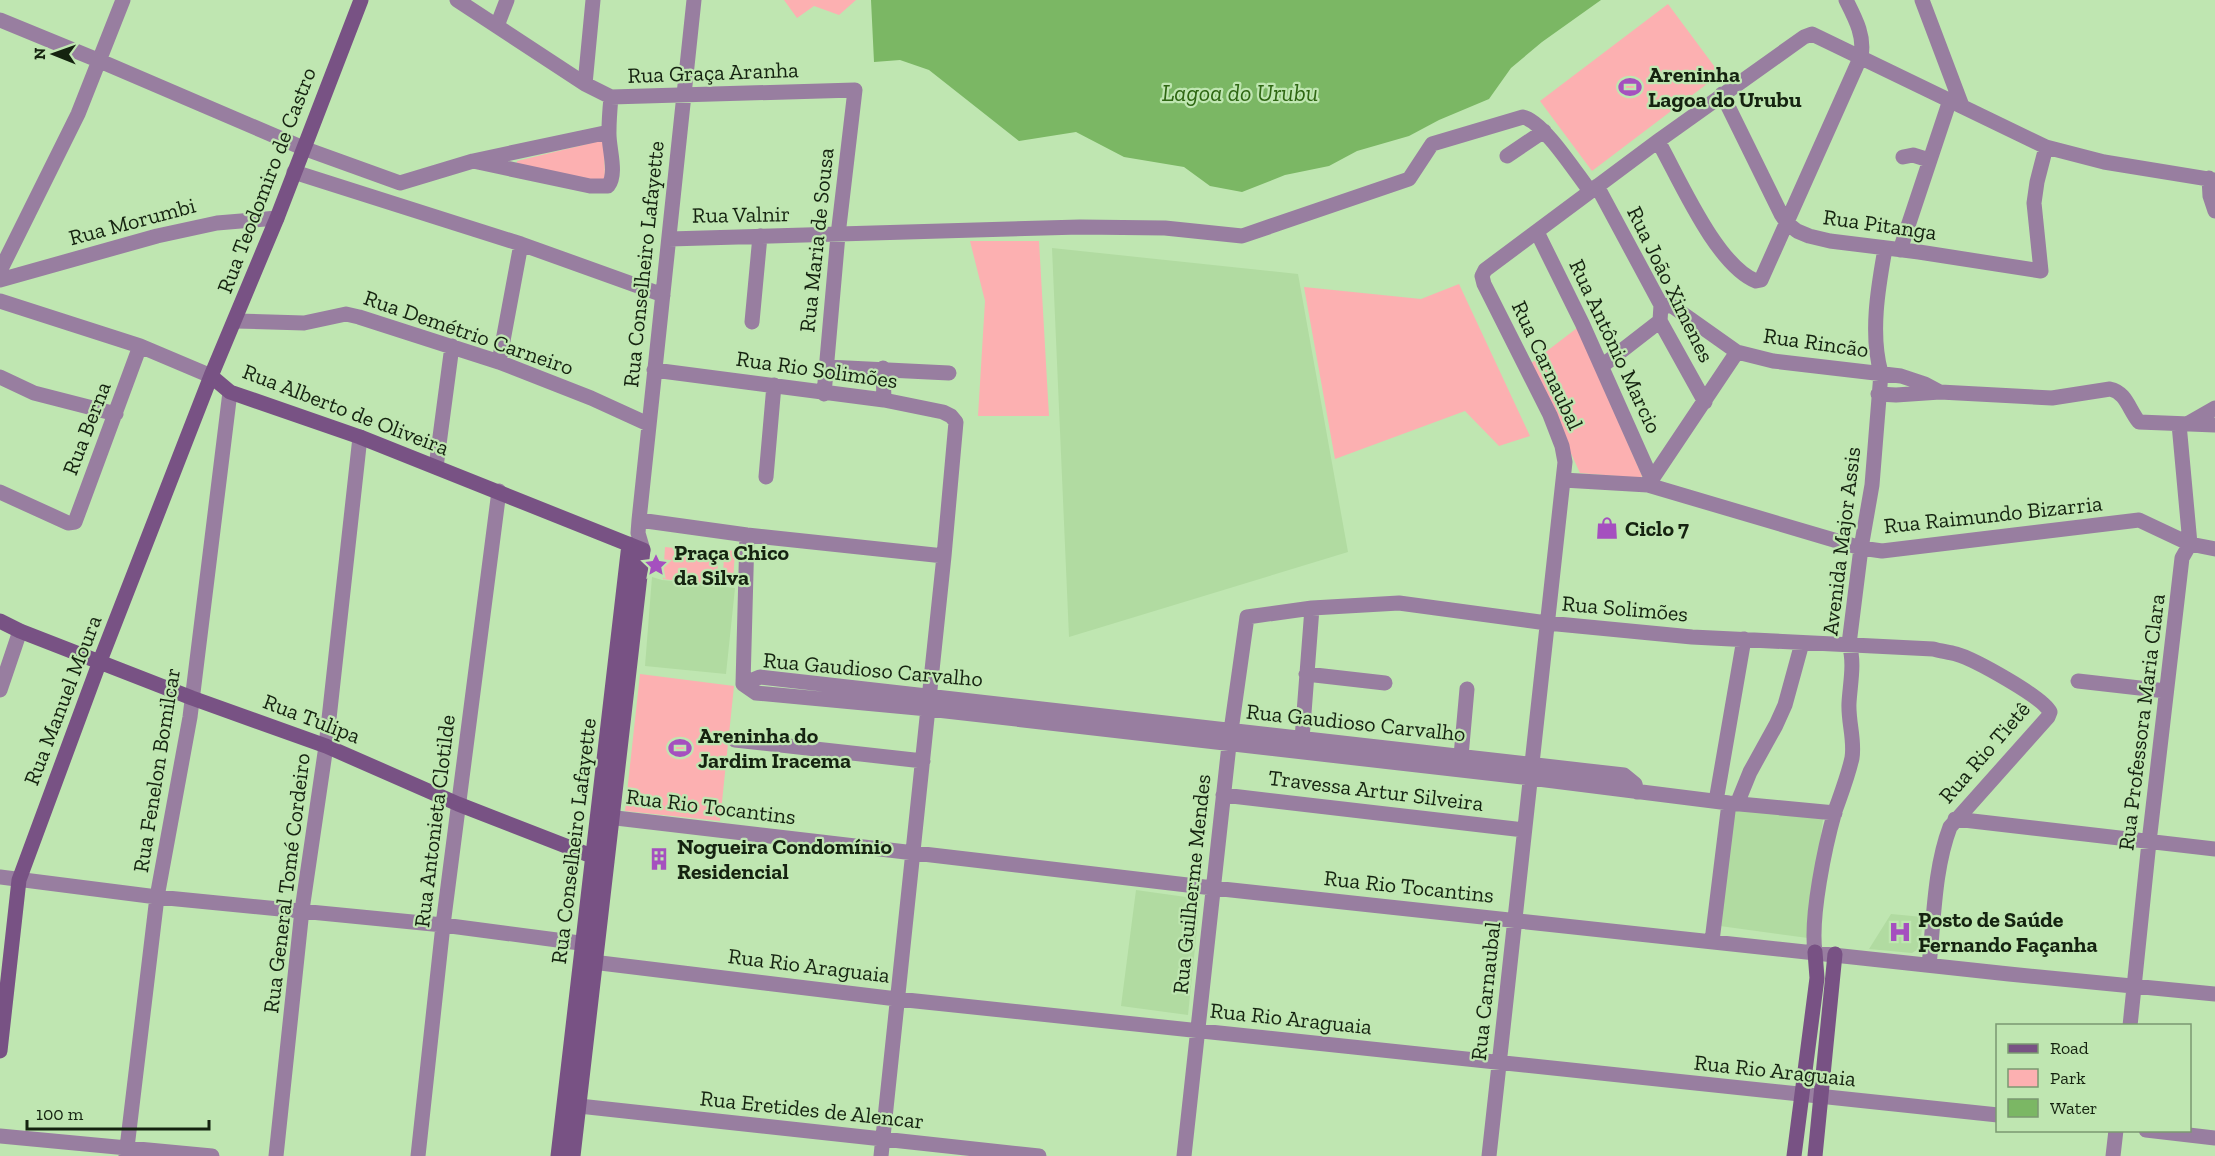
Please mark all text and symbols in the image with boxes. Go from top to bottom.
north arrow [24,24,84,84]
text: N [30,47,49,60]
street label: Rua Graça Aranha [627,56,800,89]
place label: Areninha Lagoa do Urubu [1648,61,1802,113]
street label: Rua Teodomiro de Castro [211,63,322,297]
sports icon: Areninha Lagoa do Urubu [1617,74,1643,100]
water label: Lagoa do Urubu [1162,78,1318,107]
street label: Rua Conselheiro Lafayette [617,140,670,389]
street label: Rua Maria de Sousa [793,146,840,334]
street label: Rua Morumbi [66,192,199,251]
street label: Rua Valnir [692,200,790,229]
street label: Rua João Ximenes [1621,202,1720,367]
street label: Rua Pitanga [1821,203,1939,246]
street label: Rua Antônio Marcio [1563,255,1668,438]
street label: Rua Demétrio Carneiro [360,284,577,381]
street label: Rua Carnaubal [1506,296,1589,434]
street label: Rua Rincão [1762,322,1870,363]
street label: Rua Rio Solimões [734,345,899,394]
street label: Rua Alberto de Oliveira [239,358,453,461]
street label: Rua Berna [56,377,117,479]
street label: Avenida Major Assis [1817,445,1866,637]
street label: Rua Raimundo Bizarria [1882,490,2104,539]
shop icon: Ciclo 7 [1594,515,1620,541]
place label: Ciclo 7 [1625,515,1689,542]
place label: Praça Chico da Silva [674,539,789,591]
place icon: Praça Chico da Silva [643,552,669,578]
street label: Rua Solimões [1561,590,1689,627]
street label: Rua Professora Maria Clara [2112,592,2171,852]
street label: Rua Manuel Moura [18,611,107,789]
street label: Rua Gaudioso Carvalho [762,646,984,693]
street label: Rua Fenelon Bomilcar [127,666,186,874]
street label: Rua Tulipa [259,688,365,749]
street label: Rua Rio Tietê [1933,696,2036,809]
street label: Rua Gaudioso Carvalho [1245,698,1467,747]
street label: Rua Antonieta Clotilde [408,713,461,929]
street label: Rua Conselheiro Lafayette [545,717,602,966]
place label: Areninha do Jardim Iracema [698,722,851,774]
sports icon: Areninha do Jardim Iracema [667,735,693,761]
street label: Rua General Tomé Cordeiro [257,751,316,1015]
street label: Travessa Artur Silveira [1267,764,1485,817]
street label: Rua Guilherme Mendes [1167,773,1216,995]
street label: Rua Rio Tocantins [625,783,797,830]
place label: Nogueira Condomínio Residencial [677,833,892,885]
building icon: Nogueira Condomínio Residencial [646,846,672,872]
street label: Rua Rio Tocantins [1323,864,1495,909]
place label: Posto de Saúde Fernando Façanha [1918,906,2098,958]
hospital icon: Posto de Saúde Fernando Façanha [1887,919,1913,945]
street label: Rua Carnaubal [1465,920,1506,1062]
street label: Rua Rio Araguaia [726,942,892,989]
street label: Rua Rio Araguaia [1209,997,1374,1040]
legend [1996,1024,2191,1132]
text: Road [2050,1037,2089,1059]
street label: Rua Rio Araguaia [1693,1049,1858,1092]
text: Park [2050,1067,2086,1089]
street label: Rua Eretides de Alencar [699,1084,925,1135]
scale bar [27,1093,208,1131]
text: Water [2050,1097,2097,1119]
text: 100 m [36,1103,84,1125]

